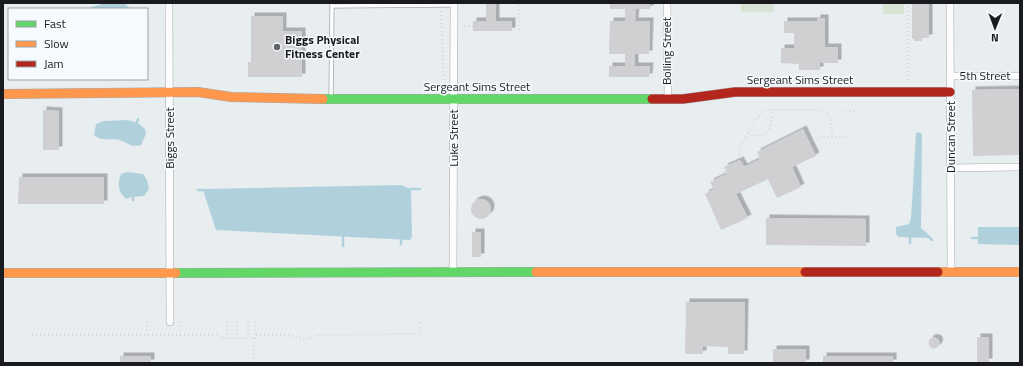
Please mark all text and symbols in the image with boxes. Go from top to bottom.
legend [8,8,148,80]
north arrow [975,8,1015,48]
text: Fast [44,14,67,33]
street label: Bolling Street [657,16,676,85]
place label: Biggs Physical Fitness Center [285,30,360,63]
text: N [991,30,999,46]
text: Slow [44,34,69,53]
marker: Biggs Physical Fitness Center [272,42,282,52]
text: Jam [44,54,64,73]
street label: 5th Street [960,66,1011,85]
street label: Sergeant Sims Street [747,70,854,89]
street label: Sergeant Sims Street [424,77,531,96]
street label: Duncan Street [941,100,960,173]
street label: Biggs Street [160,106,179,169]
street label: Luke Street [444,109,463,167]

